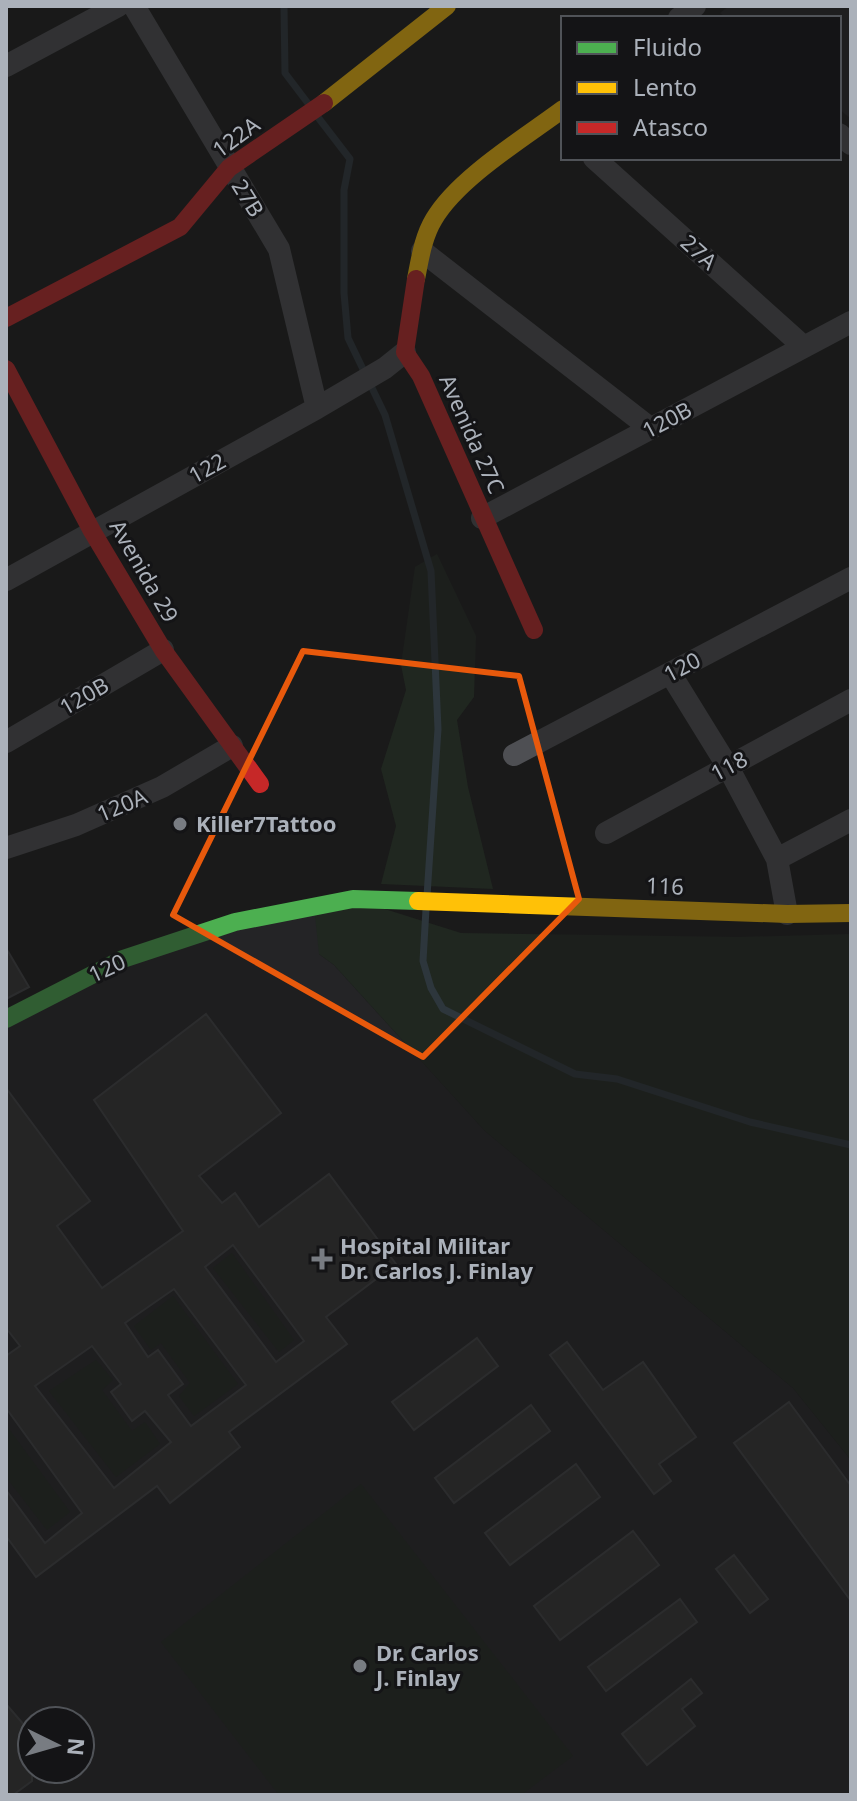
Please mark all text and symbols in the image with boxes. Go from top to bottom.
legend [561,16,841,160]
text: Fluido [633,30,702,63]
text: Lento [633,70,697,103]
street label: 122A [206,108,266,164]
text: Atasco [633,110,708,143]
street label: 27B [226,173,272,222]
street label: 27A [675,227,725,276]
street label: Avenida 27C [433,369,513,498]
street label: 120B [637,394,697,445]
street label: 122 [183,445,230,489]
street label: Avenida 29 [103,514,186,627]
street label: 120 [658,644,705,688]
street label: 120B [53,669,114,721]
street label: 118 [705,743,752,787]
street label: 120A [92,780,152,828]
place label: Killer7Tattoo [196,808,337,838]
marker: Killer7Tattoo [171,815,189,833]
street label: 116 [646,869,684,901]
street label: 120 [83,946,130,989]
place label: Hospital Militar Dr. Carlos J. Finlay [340,1230,533,1285]
marker: Hospital Militar Dr. Carlos J. Finlay [311,1248,333,1270]
place label: Dr. Carlos J. Finlay [374,1637,479,1692]
marker: Dr. Carlos J. Finlay [351,1657,369,1675]
north arrow [16,1705,96,1785]
text: N [61,1737,93,1757]

